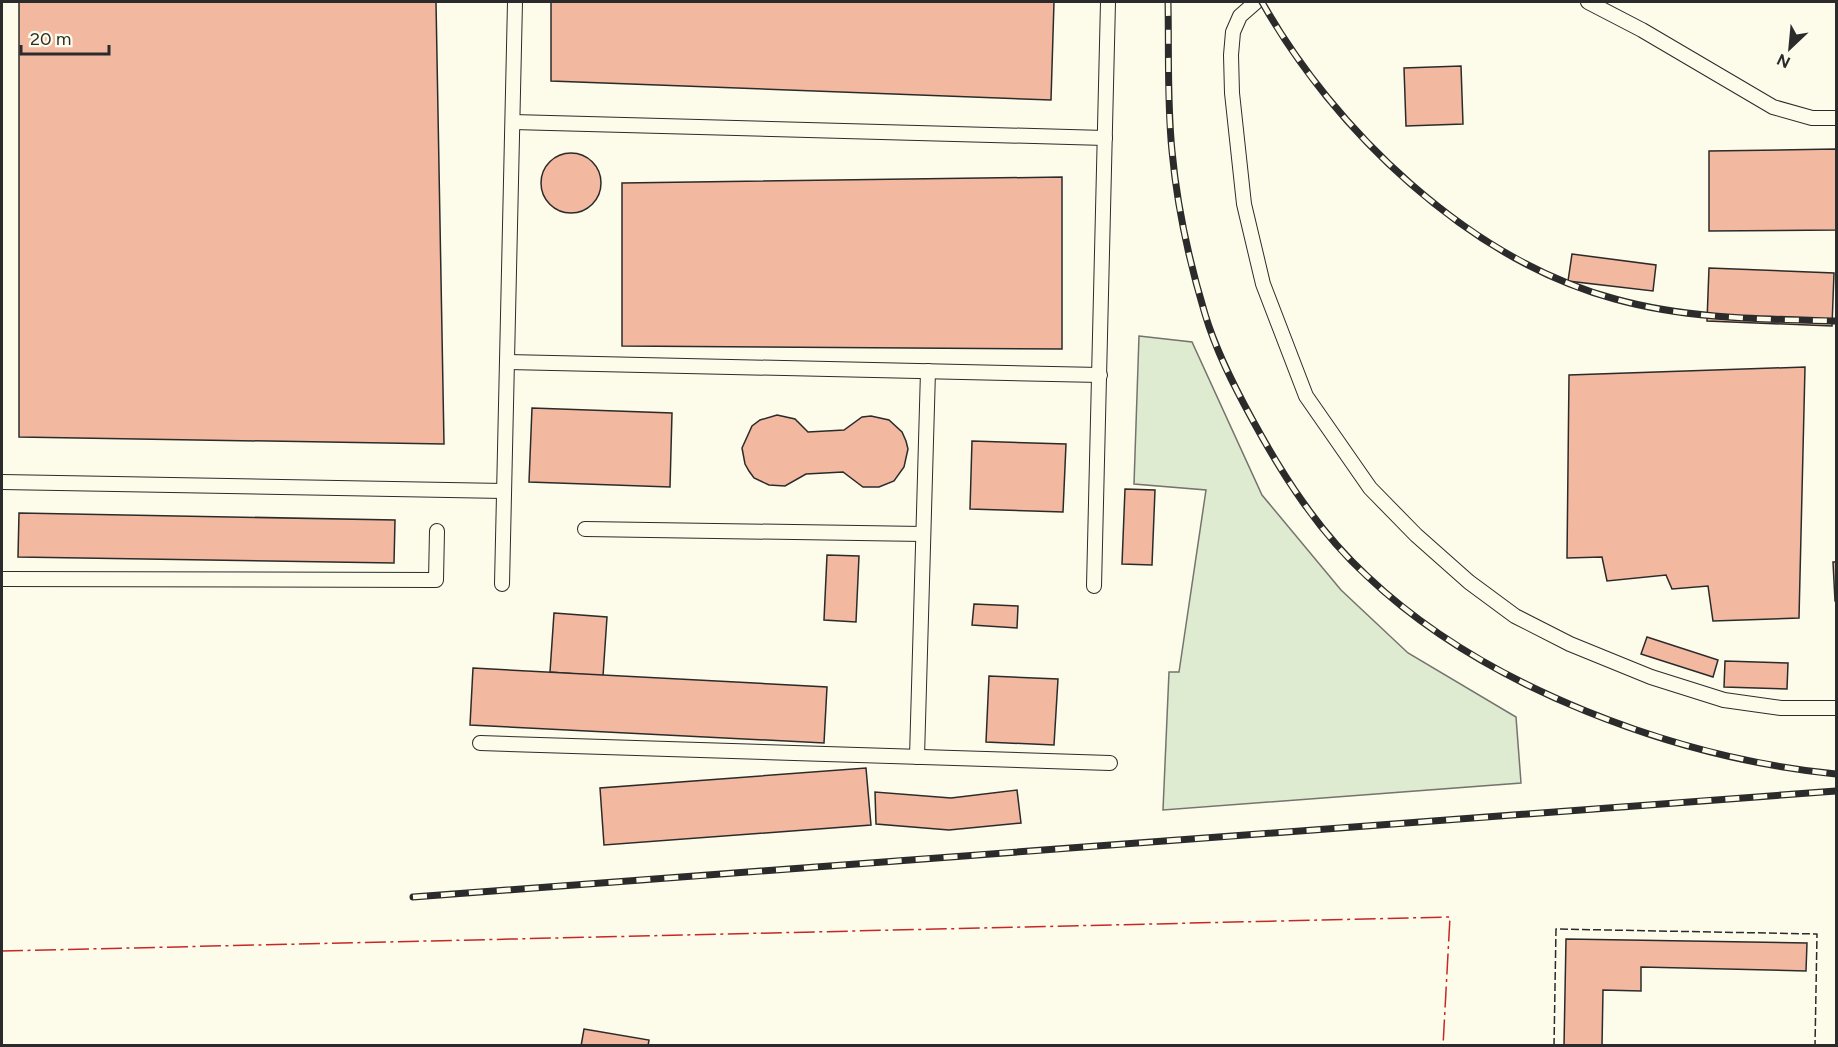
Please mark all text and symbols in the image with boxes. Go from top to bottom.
scale bar [21,18,110,56]
north arrow [1760,18,1820,78]
text: 20 m [30,28,71,50]
text: N [1774,50,1793,72]

